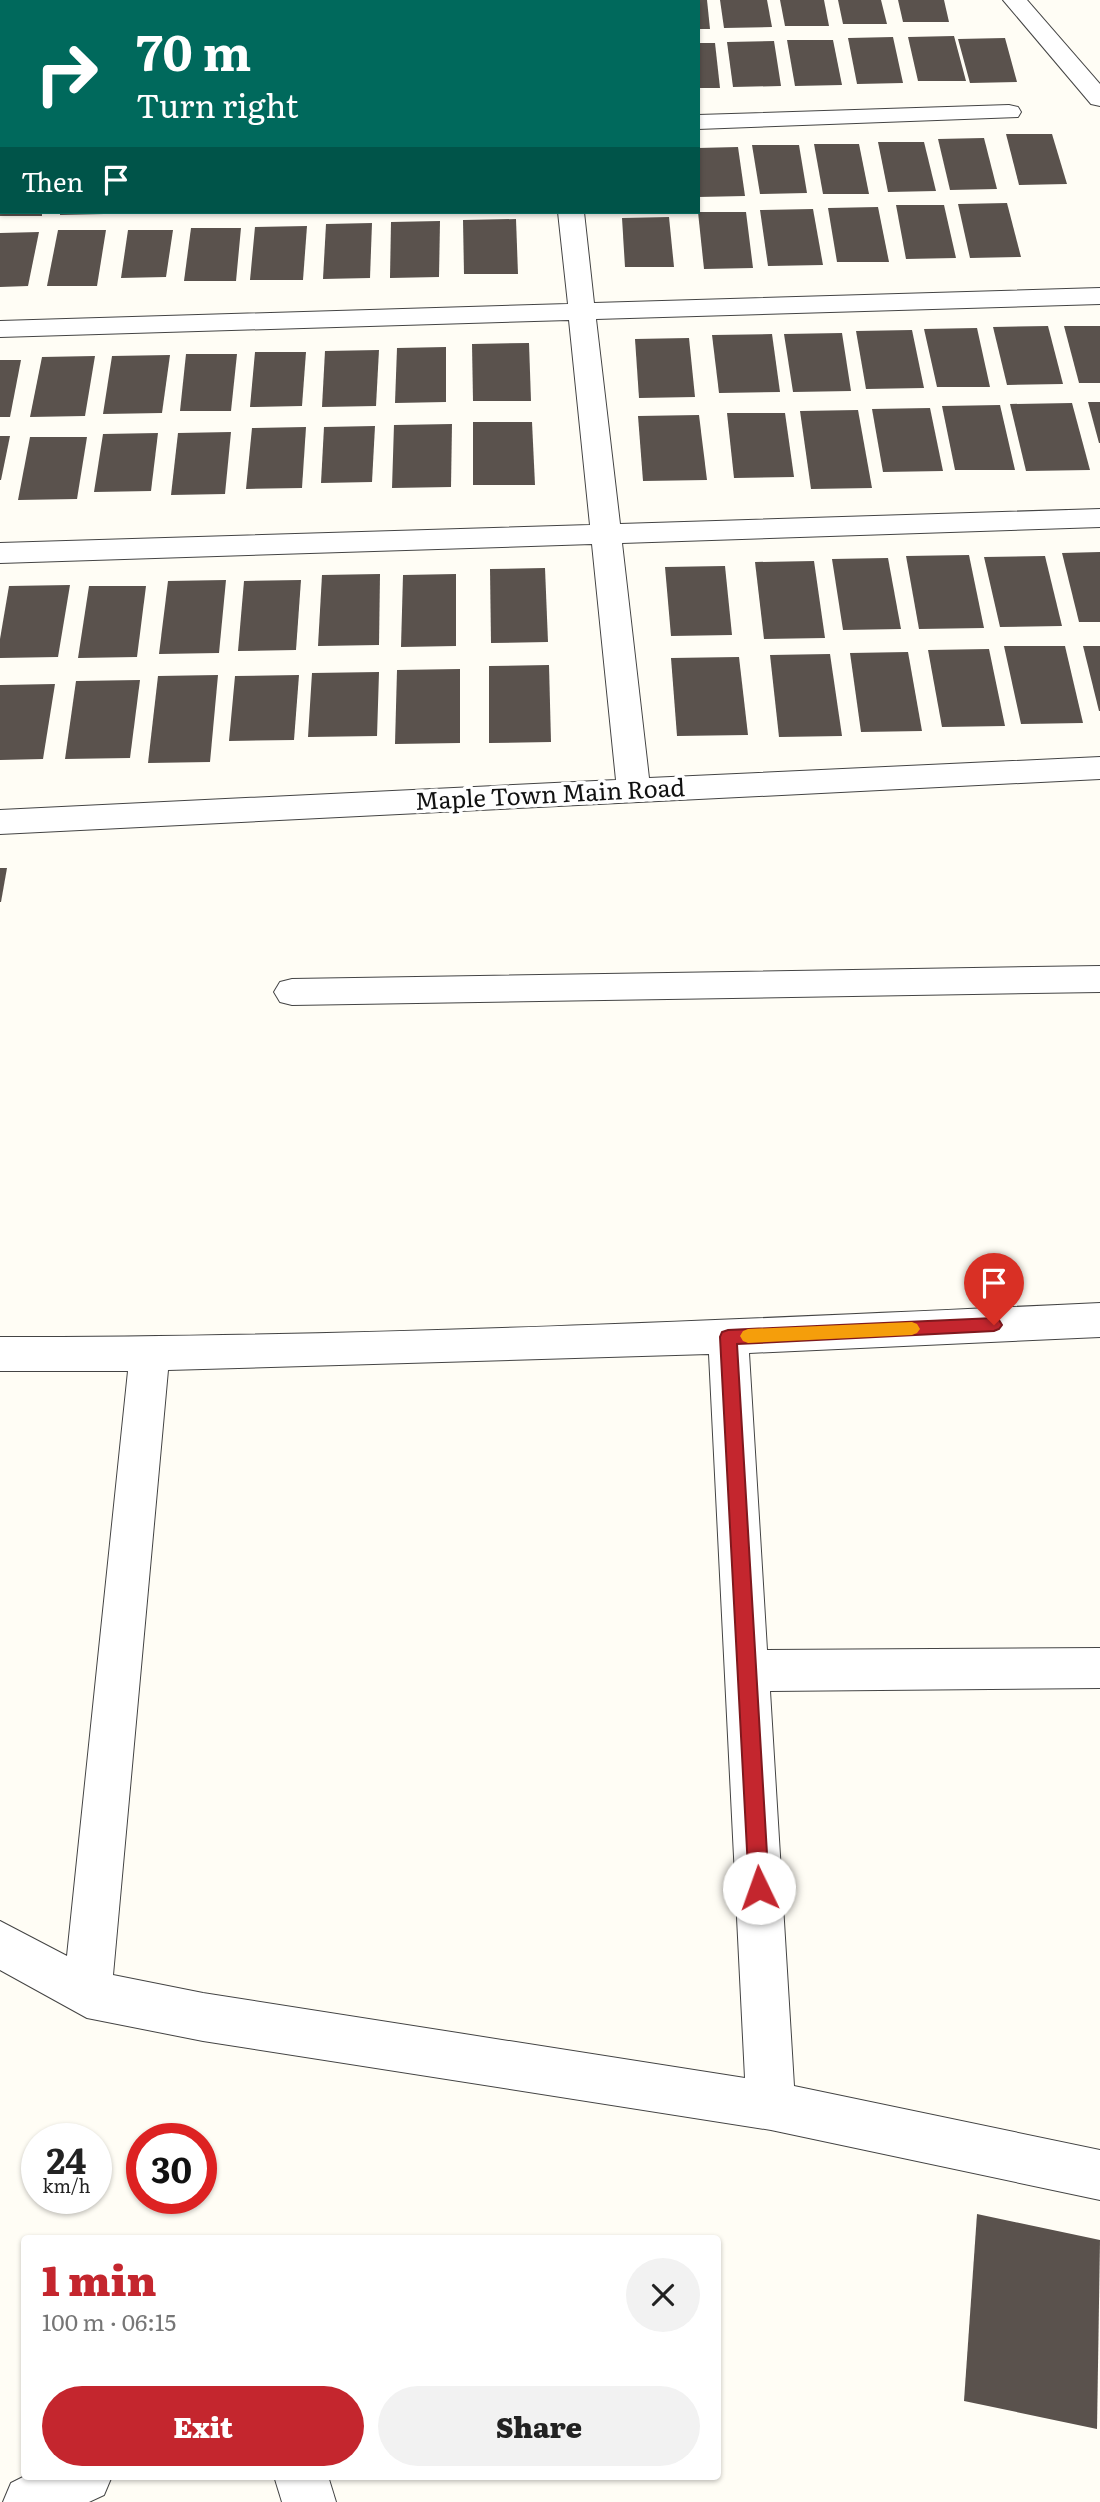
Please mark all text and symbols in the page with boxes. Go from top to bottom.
text: 70 m [136,13,251,86]
icon: right [21,28,112,119]
text: Turn right [136,80,298,128]
text: Then [21,161,83,200]
icon: arrive [97,161,135,199]
street label: Maple Town Main Road [414,768,686,817]
pin [964,1253,1024,1325]
icon: arrive [975,1264,1013,1302]
position arrow [722,1851,796,1925]
speed limit sign: 30 [126,2123,217,2214]
text: 24 [47,2133,86,2185]
text: km/h [43,2172,90,2199]
text: 1 min [42,2247,157,2309]
button: close [626,2258,700,2332]
text: 100 m · 06:15 [42,2304,176,2338]
button: Exit [42,2386,364,2466]
button: Share [378,2386,700,2466]

